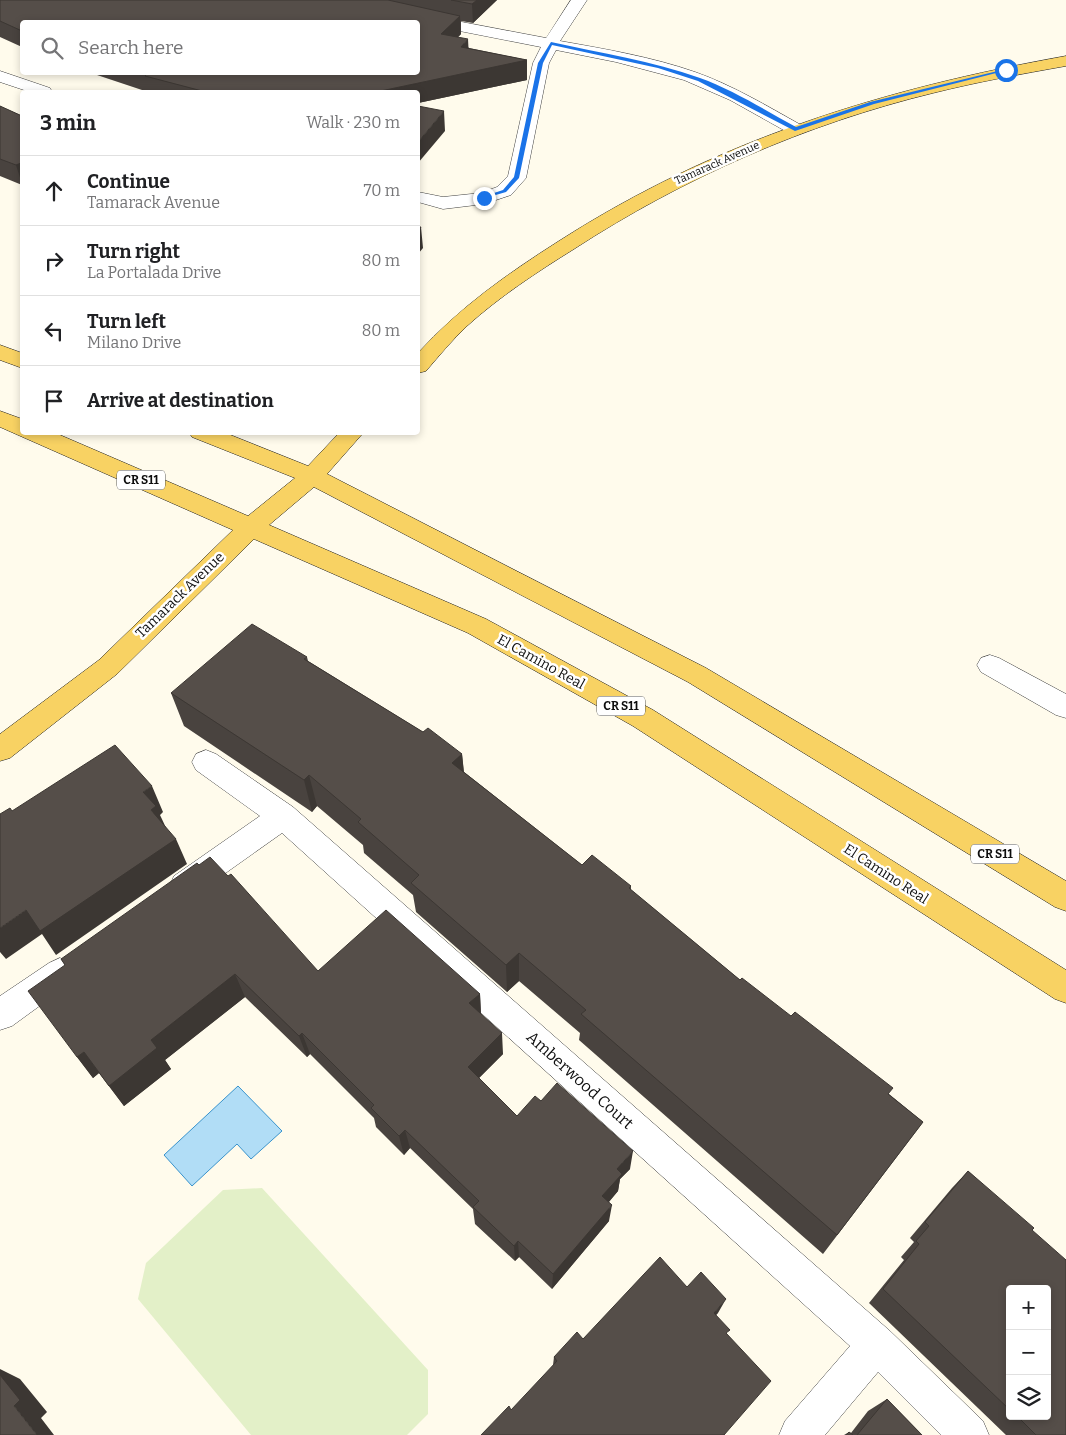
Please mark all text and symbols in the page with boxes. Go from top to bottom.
search box [20,20,420,75]
icon: search [38,34,66,62]
text: Search here [78,36,183,59]
route start [995,59,1018,82]
text: 3 min [40,110,96,136]
text: Walk · 230 m [306,113,400,132]
street label: Tamarack Avenue [673,138,761,188]
text: Continue [87,170,170,193]
icon: ahead [40,177,68,205]
text: 70 m [364,181,400,200]
route end [473,187,496,210]
text: Tamarack Avenue [87,193,220,212]
text: Turn right [87,240,180,263]
icon: right [40,247,68,275]
text: 80 m [362,251,400,270]
text: La Portalada Drive [87,263,221,282]
text: Turn left [87,310,166,333]
icon: left [40,317,68,345]
text: 80 m [362,321,400,340]
text: Milano Drive [87,333,181,352]
icon: arrive [40,387,68,415]
text: Arrive at destination [87,389,274,412]
road number: CR S11 [117,470,165,490]
street label: Tamarack Avenue [132,548,228,642]
street label: El Camino Real [494,631,588,693]
road number: CR S11 [597,696,645,716]
street label: El Camino Real [841,840,931,908]
road number: CR S11 [971,844,1019,864]
street label: Amberwood Court [523,1027,637,1133]
map controls [1006,1285,1051,1420]
button: + [1006,1285,1051,1330]
button: − [1006,1330,1051,1375]
button: layers [1006,1375,1051,1420]

